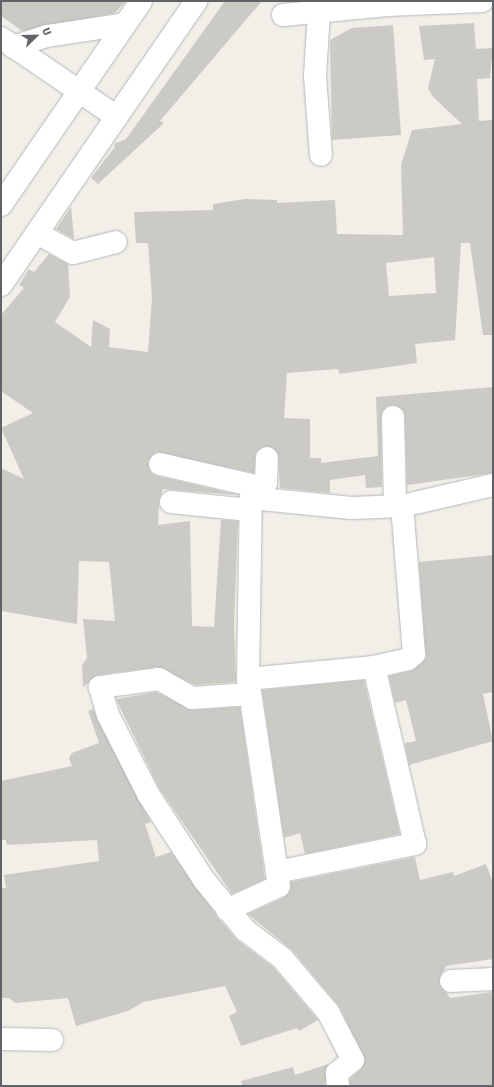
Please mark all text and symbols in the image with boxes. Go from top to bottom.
north arrow [16,16,56,56]
text: U [40,26,54,37]

